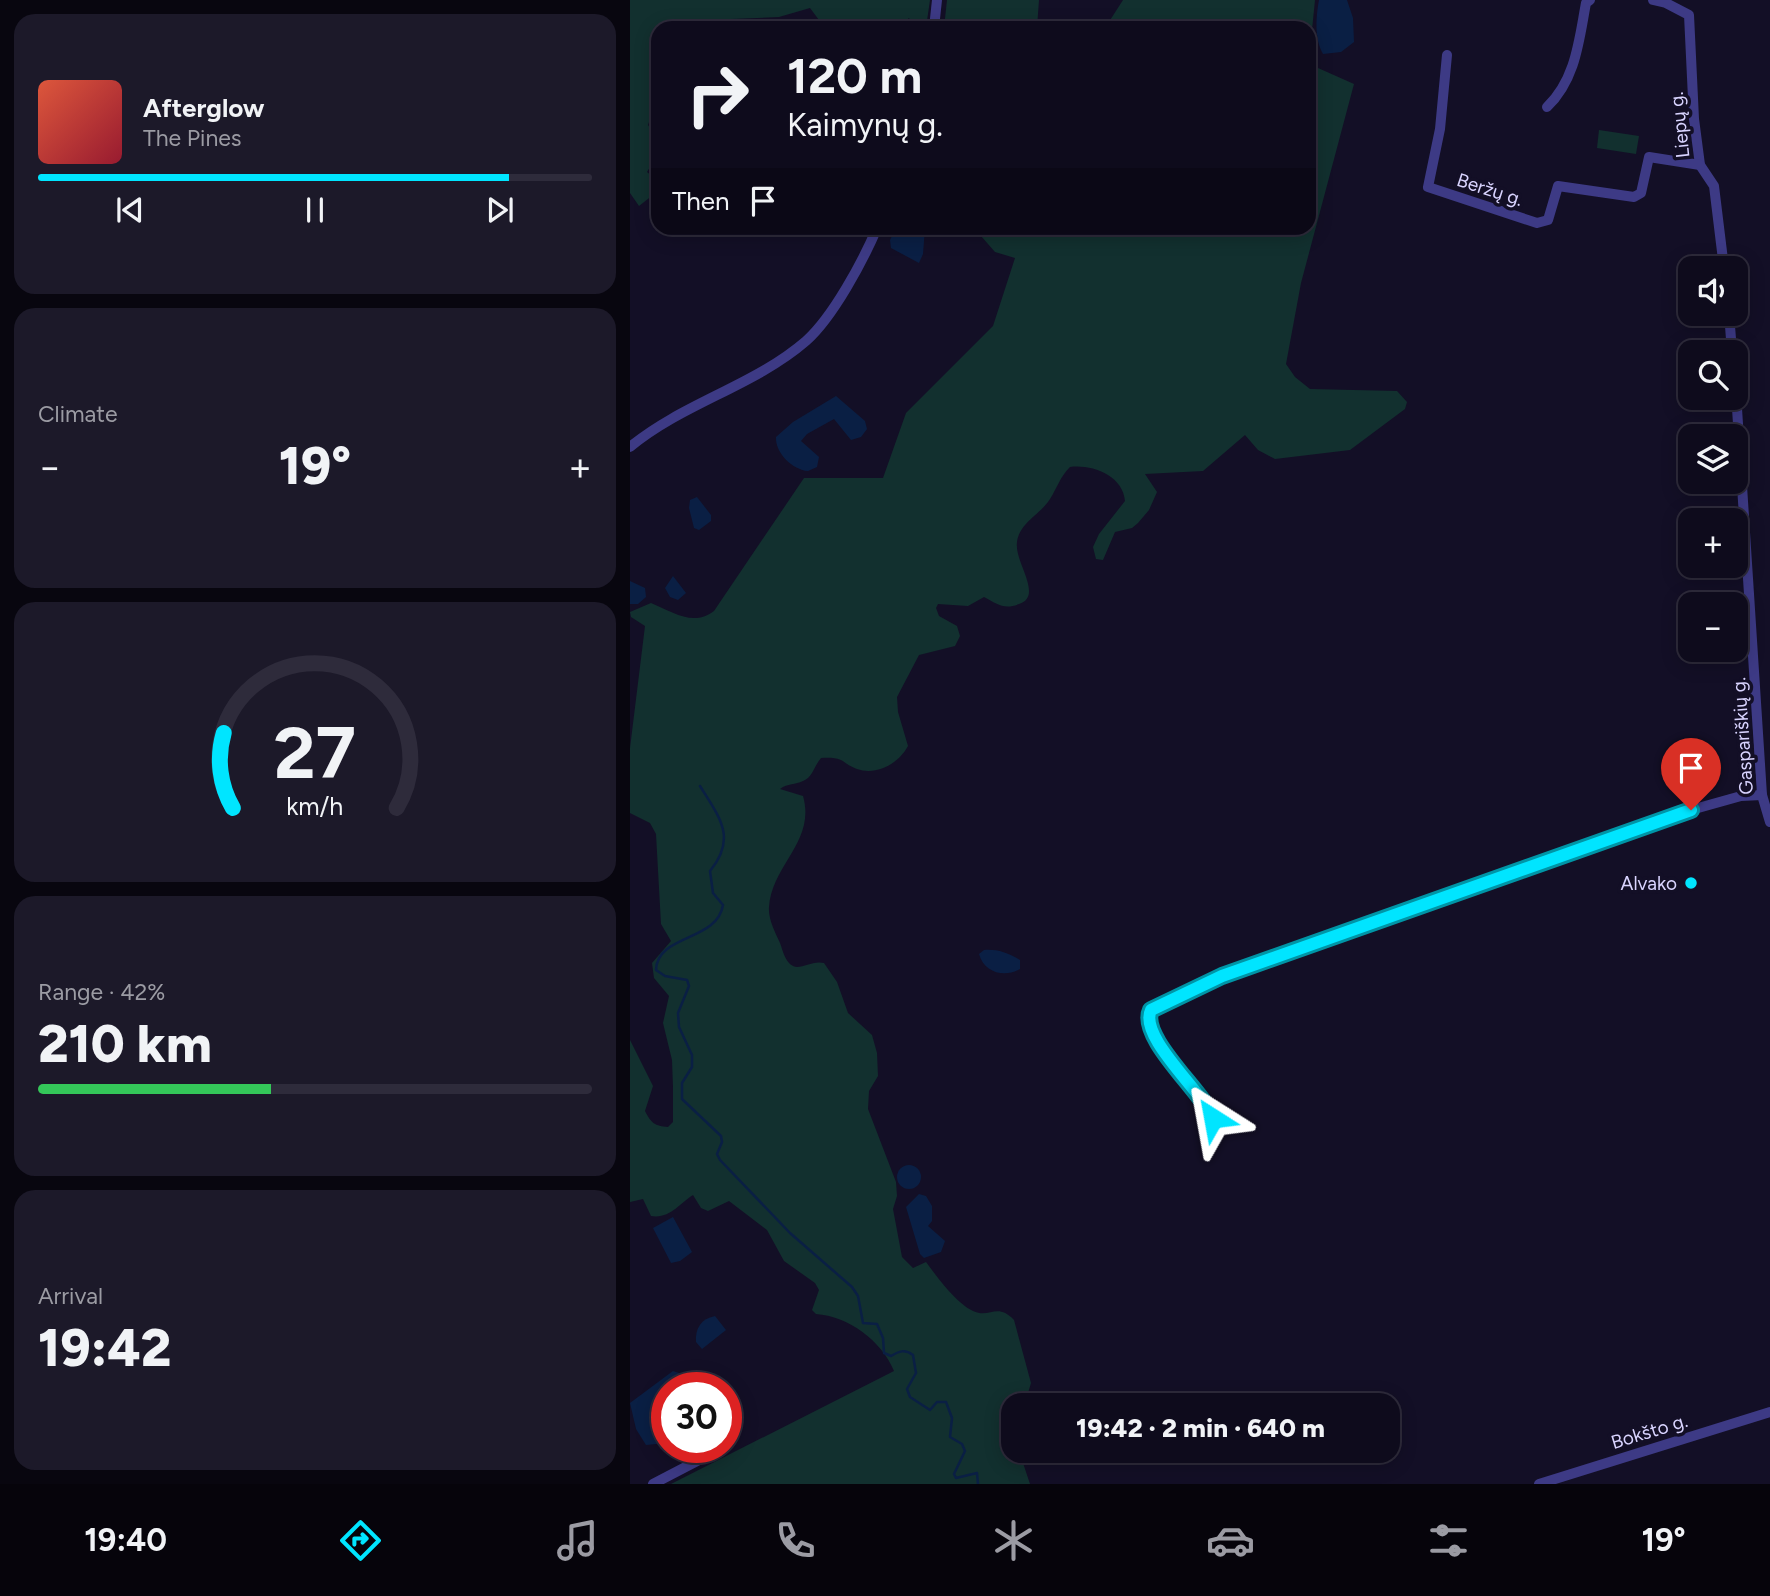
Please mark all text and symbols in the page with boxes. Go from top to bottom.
text: 120 m [787,46,922,105]
icon: right [672,49,763,140]
street label: Liepų g. [1665,91,1694,159]
text: Afterglow [143,92,265,124]
text: Kaimynų g. [787,106,943,144]
text: The Pines [143,124,242,152]
street label: Beržų g. [1454,168,1526,211]
icon: arrive [744,182,782,220]
text: Then [672,185,730,217]
icon: previous [111,191,149,229]
icon: pause [296,191,334,229]
icon: next [481,191,519,229]
map controls [1678,256,1748,662]
button: sound [1678,256,1748,326]
button: search [1678,340,1748,410]
text: Climate [38,400,117,428]
button: layers [1678,424,1748,494]
text: 19° [279,435,351,497]
text: − [38,444,62,490]
text: + [568,444,592,490]
button: + [1678,508,1748,578]
button: − [1678,592,1748,662]
street label: Gaspariškių g. [1727,676,1758,795]
text: 27 [274,709,356,796]
pin [1661,738,1721,810]
icon: arrive [1672,749,1710,787]
text: km/h [286,791,344,821]
place label: Alvako [1621,872,1677,895]
marker: Alvako [1683,875,1699,891]
text: Range · 42% [38,978,165,1006]
text: 210 km [38,1013,212,1075]
position arrow [1176,1081,1250,1155]
text: Arrival [38,1282,103,1310]
text: 19:42 [38,1317,171,1379]
speed limit sign: 30 [651,1372,742,1463]
street label: Bokšto g. [1608,1409,1690,1454]
text: 19:42 · 2 min · 640 m [1076,1412,1325,1444]
icon: directions [336,1516,385,1565]
icon: music [553,1516,602,1565]
icon: phone [771,1516,820,1565]
icon: climate [989,1516,1038,1565]
icon: car [1206,1516,1255,1565]
icon: filters [1424,1516,1473,1565]
text: 19:40 [84,1521,167,1559]
text: 19° [1642,1521,1686,1559]

